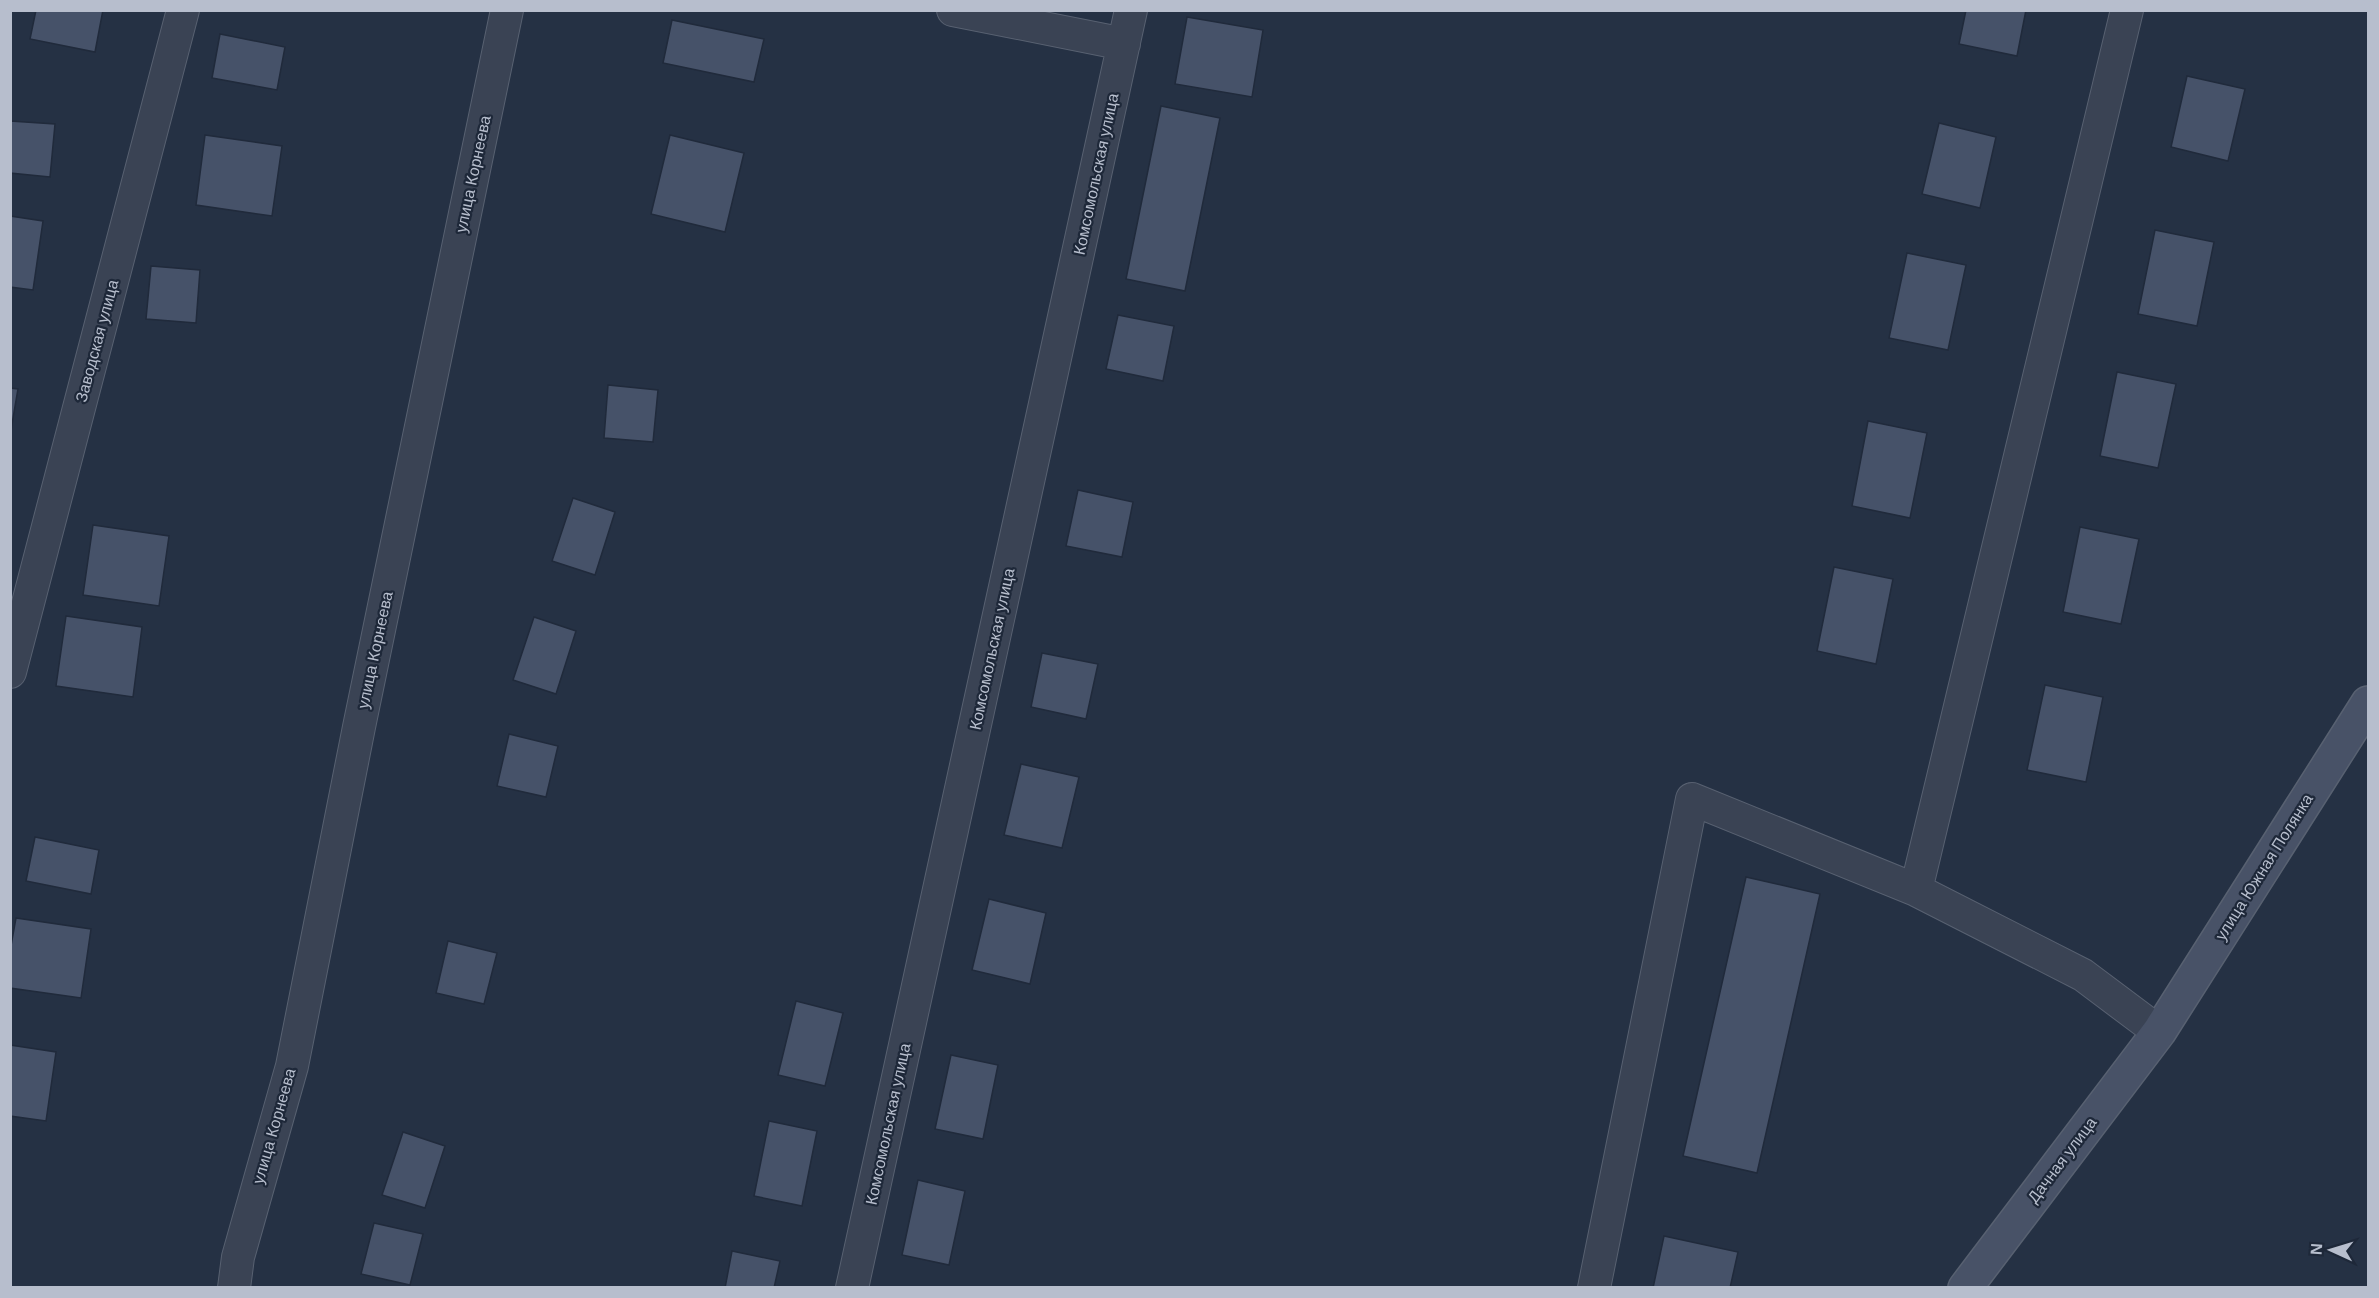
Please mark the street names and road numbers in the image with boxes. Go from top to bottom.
street label: Комсомольская улица [1071,92,1121,256]
street label: улица Корнеева [452,114,494,234]
street label: Заводская улица [72,278,122,404]
street label: Комсомольская улица [967,567,1017,731]
street label: улица Корнеева [354,590,396,710]
street label: улица Южная Полянка [2212,791,2316,943]
street label: Комсомольская улица [863,1042,913,1206]
street label: улица Корнеева [249,1066,299,1186]
street label: Дачная улица [2024,1114,2100,1206]

